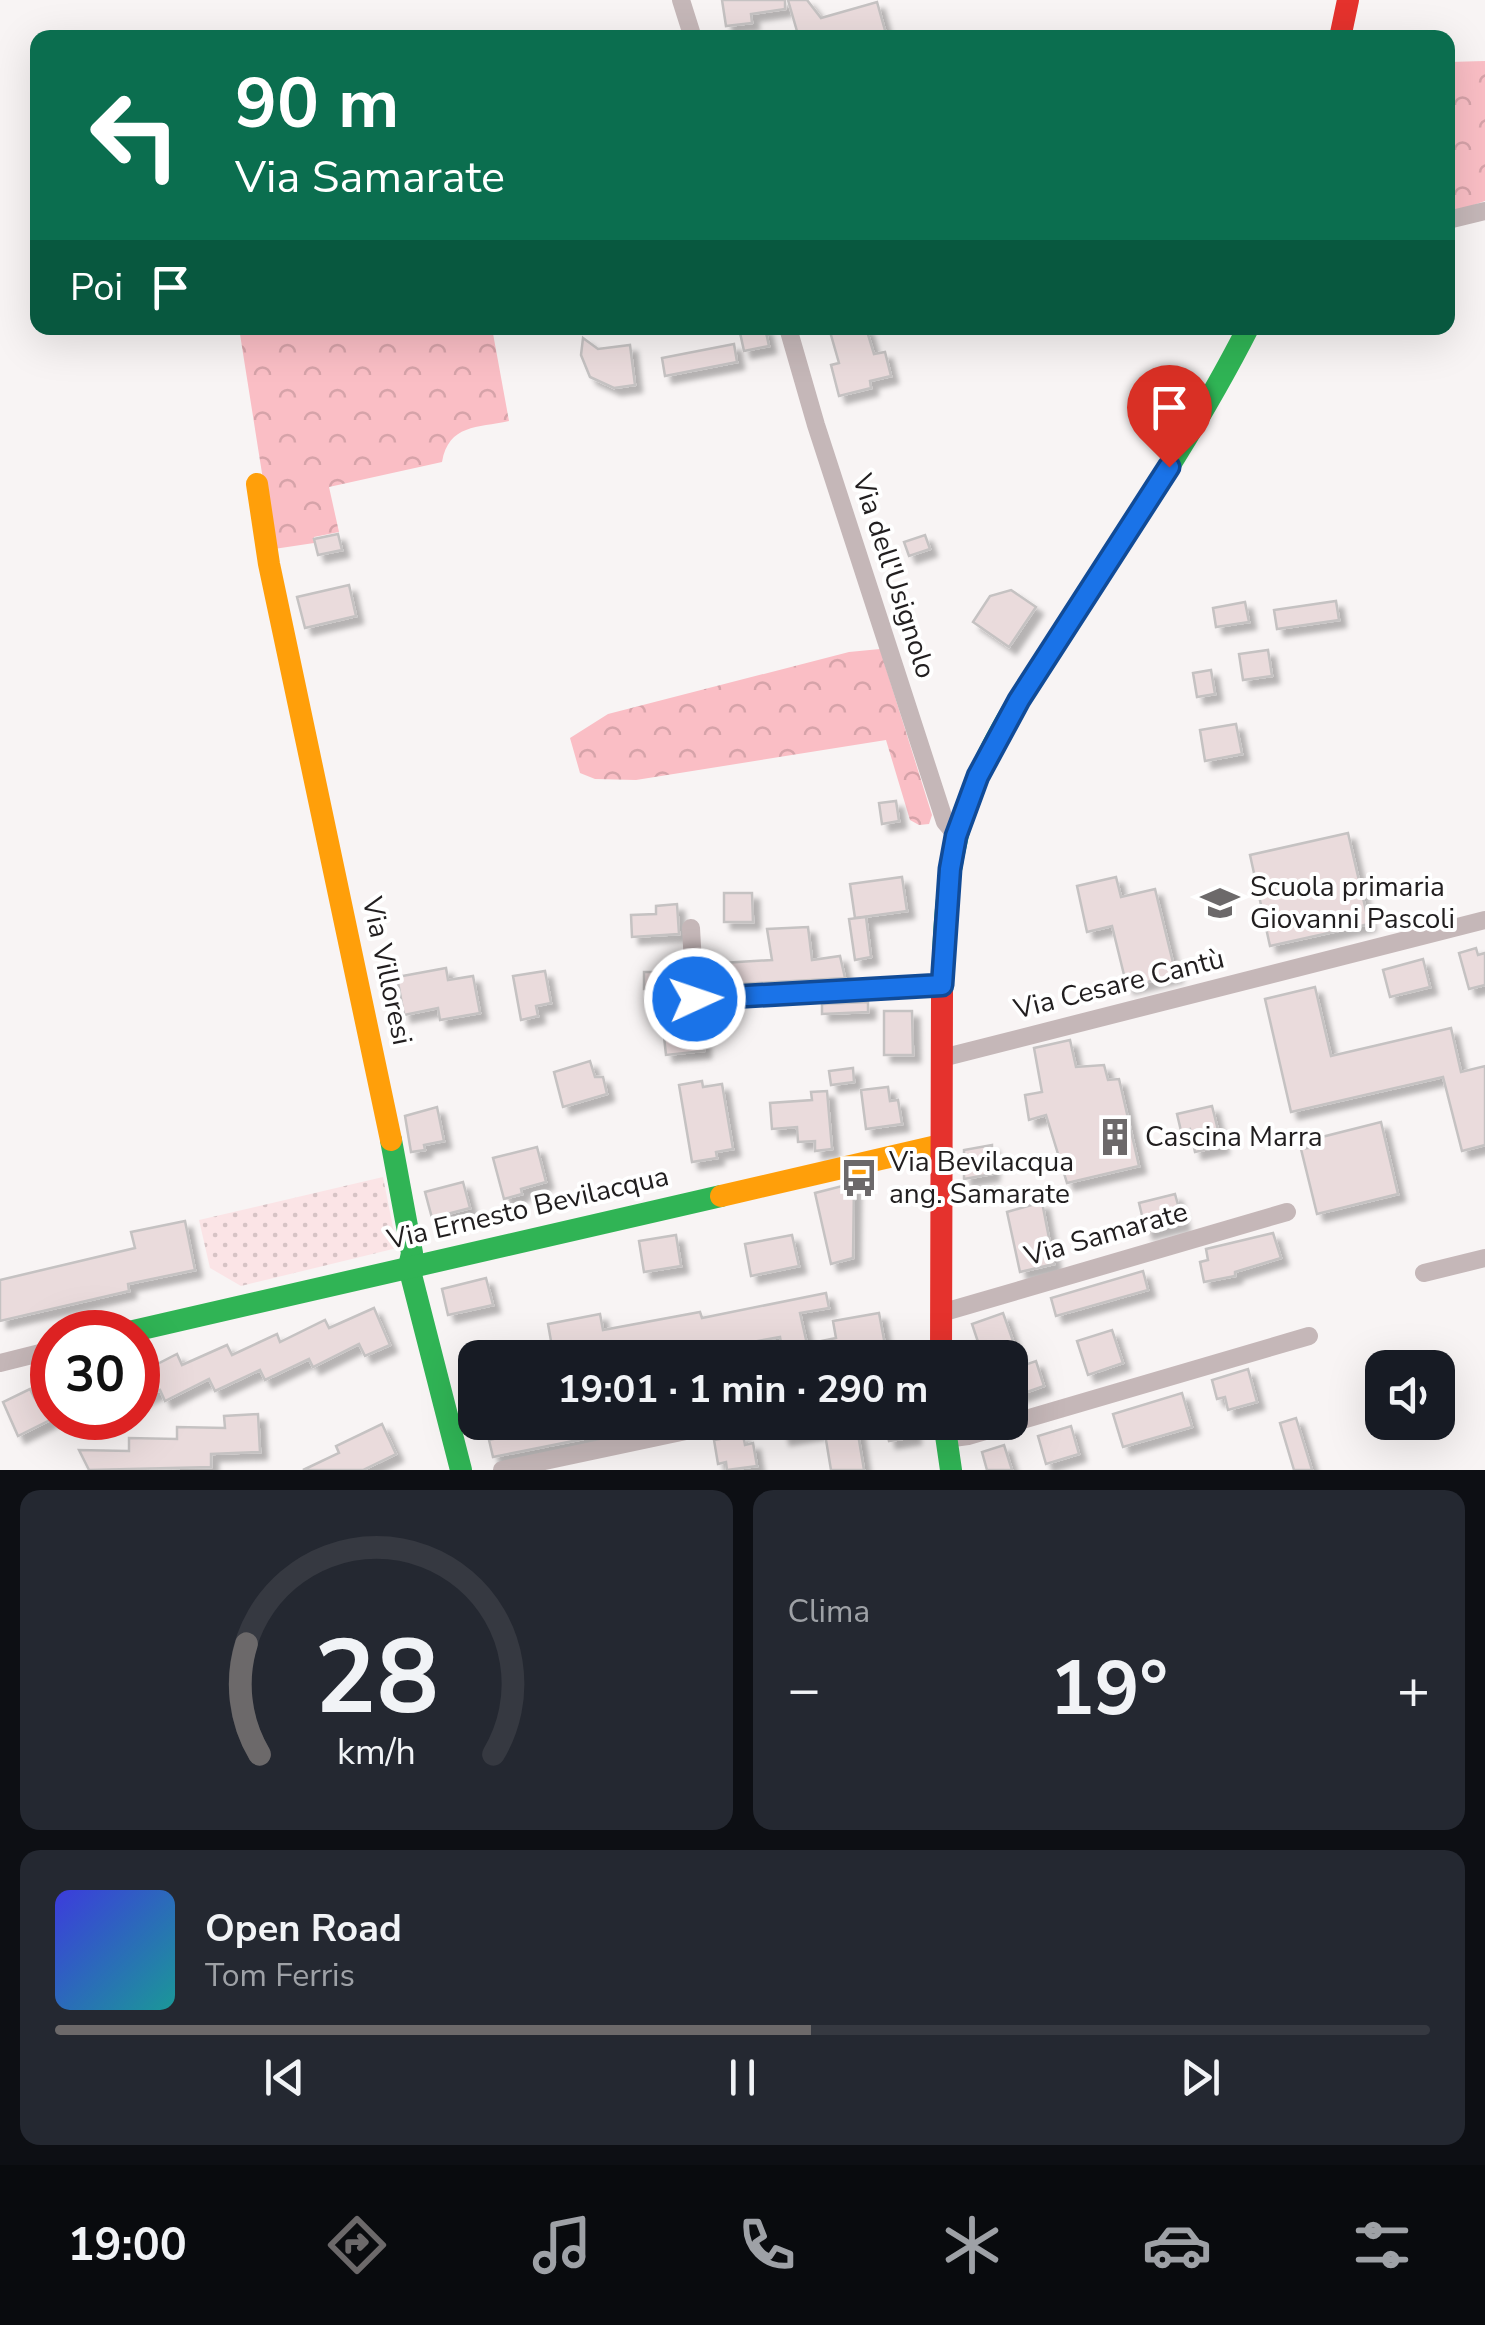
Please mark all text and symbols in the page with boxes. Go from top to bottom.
text: 90 m [235,56,399,152]
icon: left [70,70,200,200]
text: Via Samarate [235,147,505,208]
icon: arrive [143,260,198,315]
text: Poi [70,262,123,313]
pin [1127,365,1212,468]
icon: arrive [1142,380,1197,435]
street label: Via dell'Usignolo [843,468,945,683]
place label: Scuola primaria Giovanni Pascoli [1250,868,1455,938]
school or university icon: Scuola primaria Giovanni Pascoli [1199,882,1241,924]
street label: Via Villoresi [353,893,421,1048]
street label: Via Cesare Cantù [1009,940,1228,1029]
position arrow [643,947,747,1051]
building icon: Cascina Marra [1094,1116,1136,1158]
place label: Cascina Marra [1145,1118,1323,1156]
place label: Via Bevilacqua ang. Samarate [888,1143,1074,1213]
street label: Via Ernesto Bevilacqua [382,1157,673,1259]
bus stop icon: Via Bevilacqua ang. Samarate [838,1157,880,1199]
street label: Via Samarate [1019,1193,1192,1276]
speed limit sign: 30 [30,1310,160,1440]
map controls [1365,1350,1455,1440]
button: sound [1365,1350,1455,1440]
text: 19:01 · 1 min · 290 m [558,1364,928,1415]
text: Clima [788,1590,870,1633]
text: 28 [314,1607,439,1749]
text: 19° [1050,1638,1168,1740]
text: − [788,1652,821,1727]
text: + [1397,1652,1430,1727]
text: km/h [337,1728,416,1777]
text: Open Road [205,1903,402,1954]
text: Tom Ferris [205,1954,355,1997]
icon: previous [257,2050,312,2105]
icon: pause [715,2050,770,2105]
icon: next [1173,2050,1228,2105]
icon: directions [322,2210,392,2280]
icon: music [527,2210,597,2280]
icon: phone [732,2210,802,2280]
icon: climate [937,2210,1007,2280]
icon: car [1142,2210,1212,2280]
icon: filters [1347,2210,1417,2280]
text: 19:00 [68,2215,187,2276]

